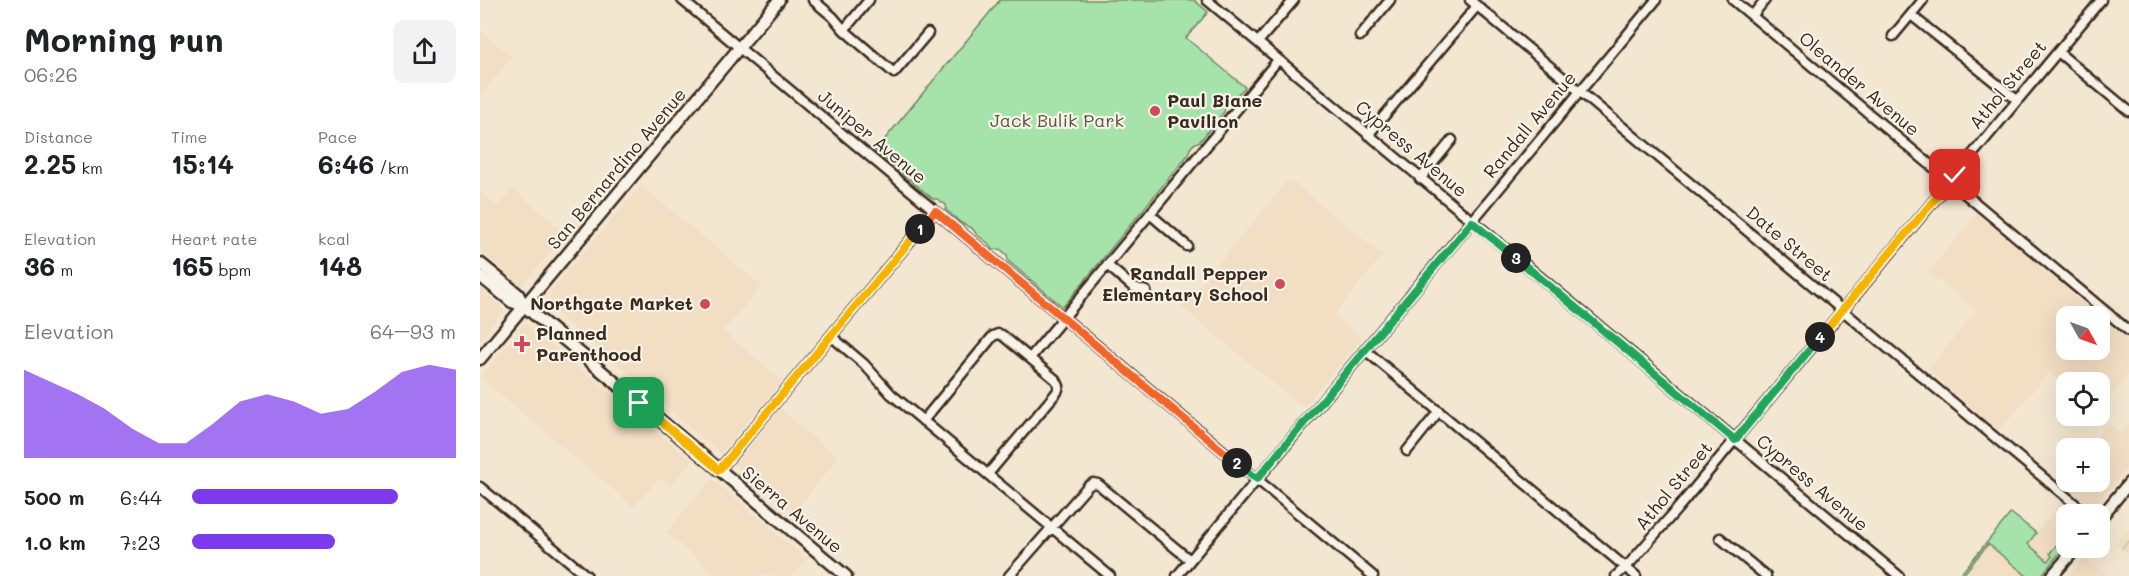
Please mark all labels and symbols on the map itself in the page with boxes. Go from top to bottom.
street label: Oleander Avenue [1794,26,1925,141]
street label: Athol Street [1963,35,2051,134]
street label: Randall Avenue [1477,66,1581,183]
street label: San Bernardino Avenue [541,82,691,254]
street label: Juniper Avenue [813,84,932,189]
place label: Paul Biane Pavilion [1167,88,1263,133]
street label: Cypress Avenue [1351,94,1473,202]
marker: Paul Biane Pavilion [1148,104,1162,118]
park label: Jack Bulik Park [990,108,1124,132]
pin [1929,149,1980,200]
street label: Date Street [1741,200,1838,286]
pin: 1 [905,214,935,244]
pin: 3 [1501,243,1531,273]
place label: Randall Pepper Elementary School [1102,261,1268,306]
marker: Randall Pepper Elementary School [1273,277,1287,291]
place label: Northgate Market [530,291,693,315]
marker: Northgate Market [698,297,712,311]
north arrow [2056,306,2110,360]
place label: Planned Parenthood [536,321,641,366]
pin: 4 [1805,322,1835,352]
marker: Planned Parenthood [513,335,531,353]
pin [613,377,664,428]
street label: Cypress Avenue [1752,428,1874,536]
street label: Athol Street [1629,436,1717,535]
pin: 2 [1222,448,1252,478]
street label: Sierra Avenue [737,460,848,558]

